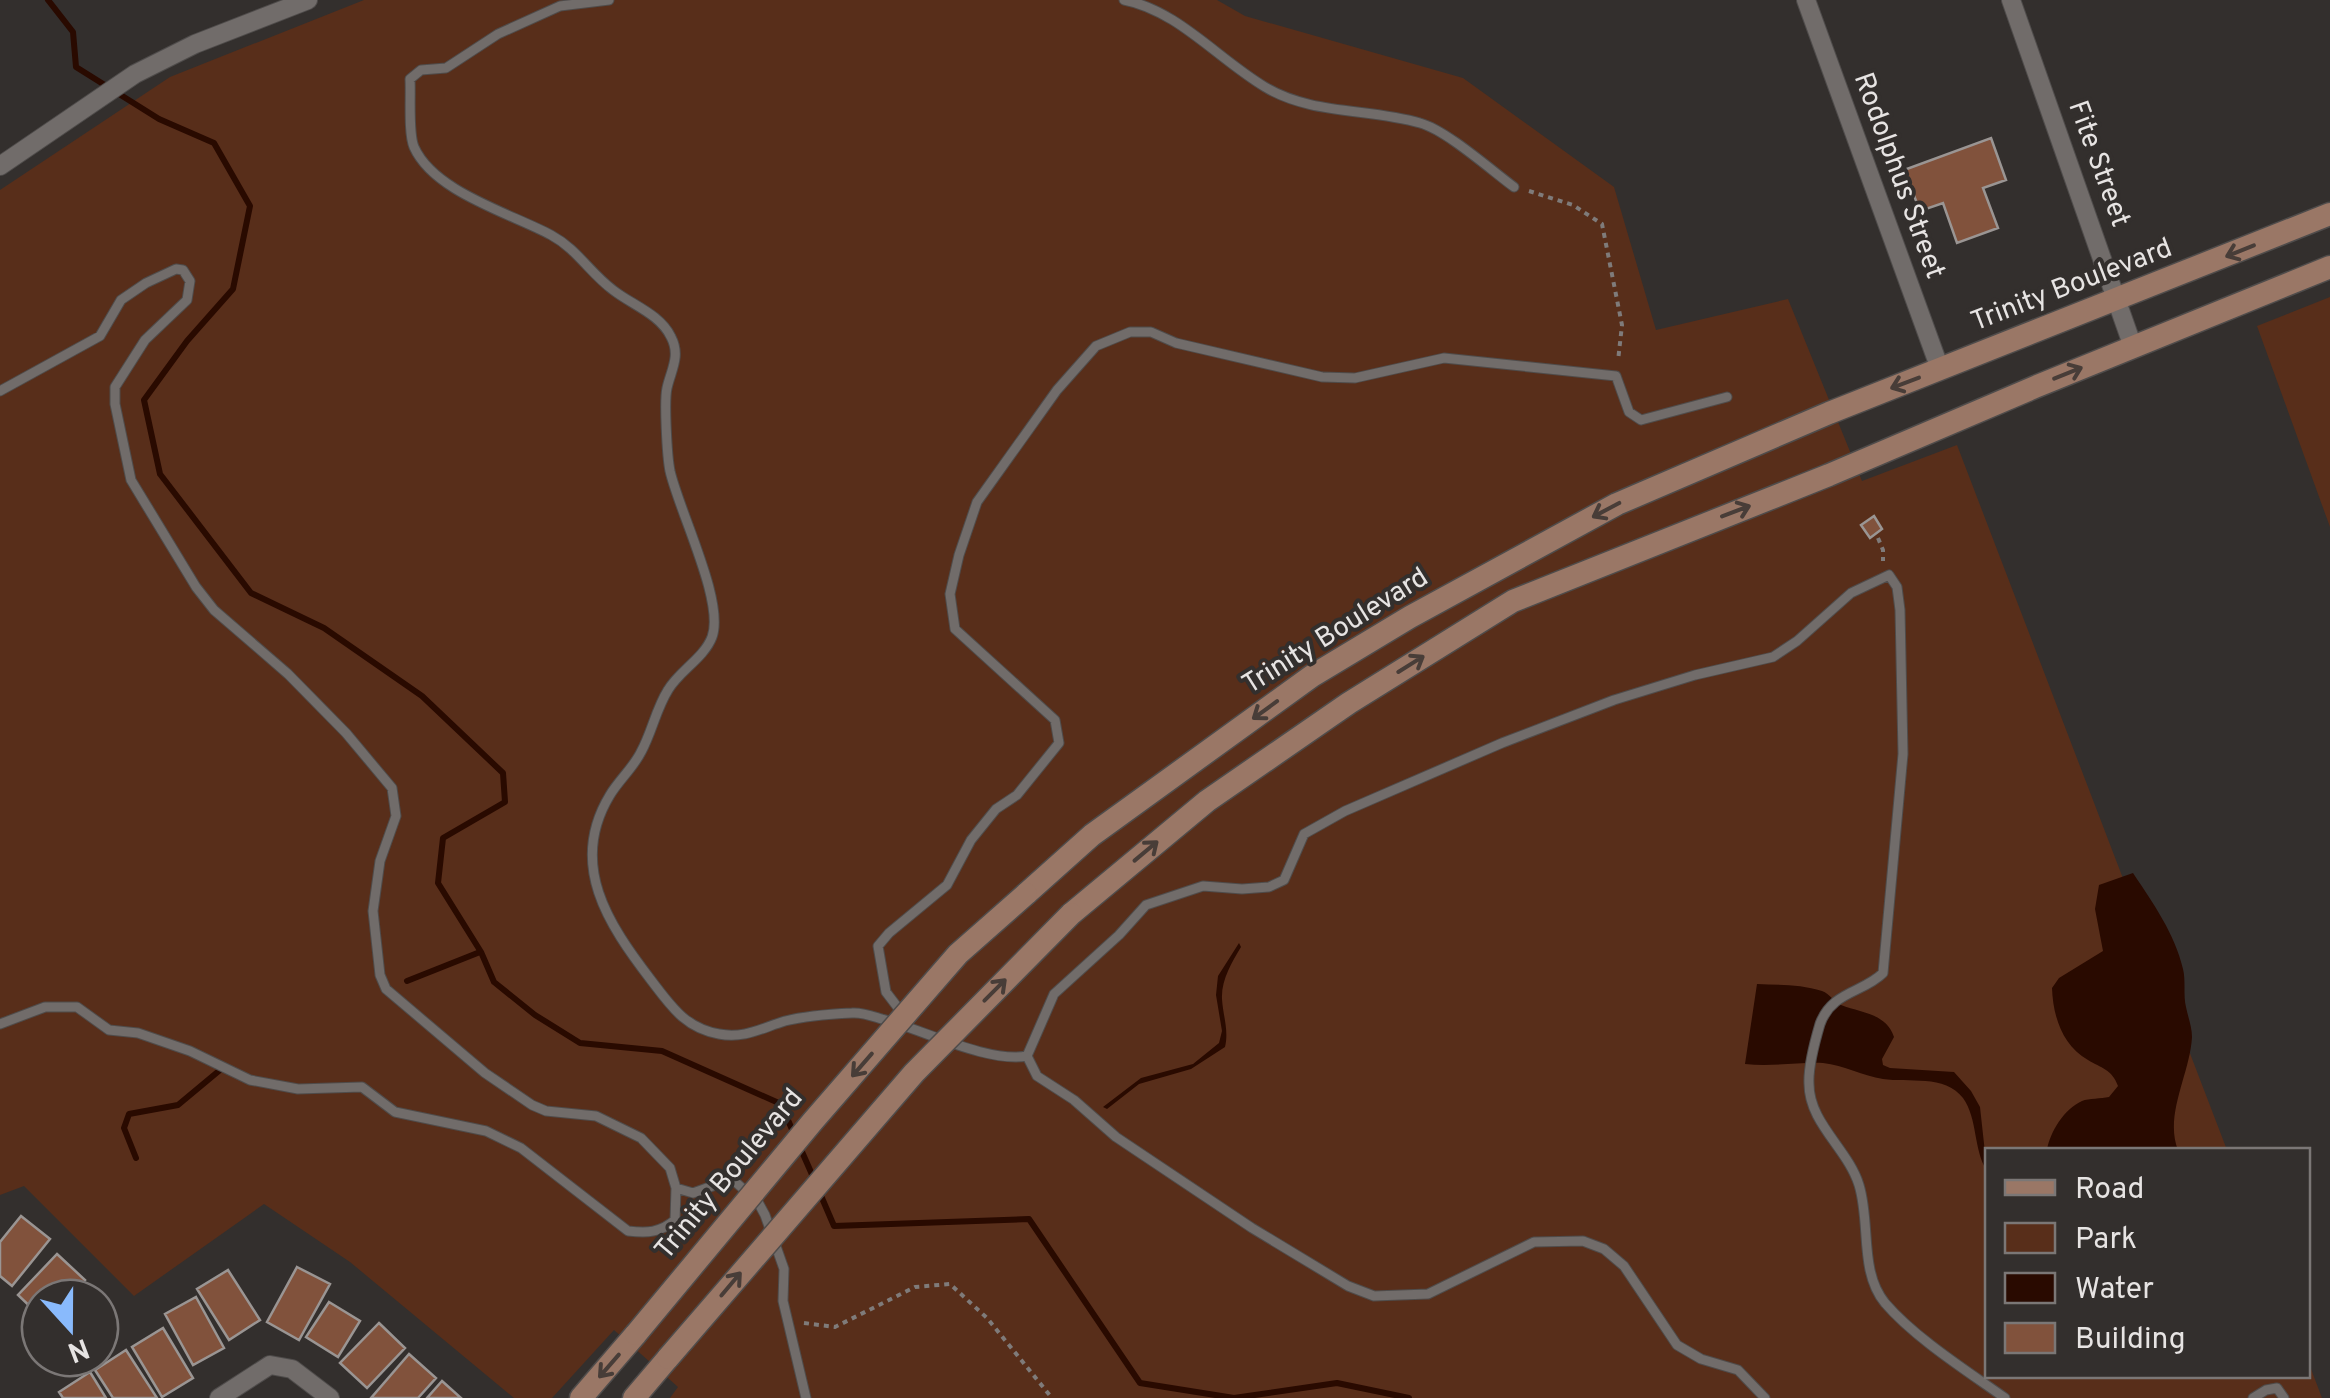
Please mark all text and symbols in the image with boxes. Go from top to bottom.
street label: Rodolphus Street [1844,68,1952,284]
street label: Fite Street [2059,96,2137,232]
street label: Trinity Boulevard [1966,231,2178,341]
one-way arrow [2225,244,2256,262]
one-way arrow [2052,363,2083,381]
one-way arrow [1890,375,1921,393]
one-way arrow [1591,501,1621,520]
one-way arrow [1719,501,1750,519]
street label: Trinity Boulevard [1236,560,1436,704]
one-way arrow [1396,654,1425,675]
one-way arrow [1252,699,1280,720]
one-way arrow [1132,841,1158,863]
one-way arrow [983,979,1007,1003]
one-way arrow [852,1051,874,1077]
street label: Trinity Boulevard [648,1082,812,1268]
legend [1985,1148,2310,1378]
text: Road [2075,1172,2144,1209]
text: Park [2075,1222,2137,1259]
one-way arrow [720,1271,742,1297]
text: Water [2075,1272,2154,1309]
north arrow [20,1278,120,1378]
text: Building [2075,1322,2186,1359]
text: N [62,1328,94,1369]
one-way arrow [597,1353,620,1378]

